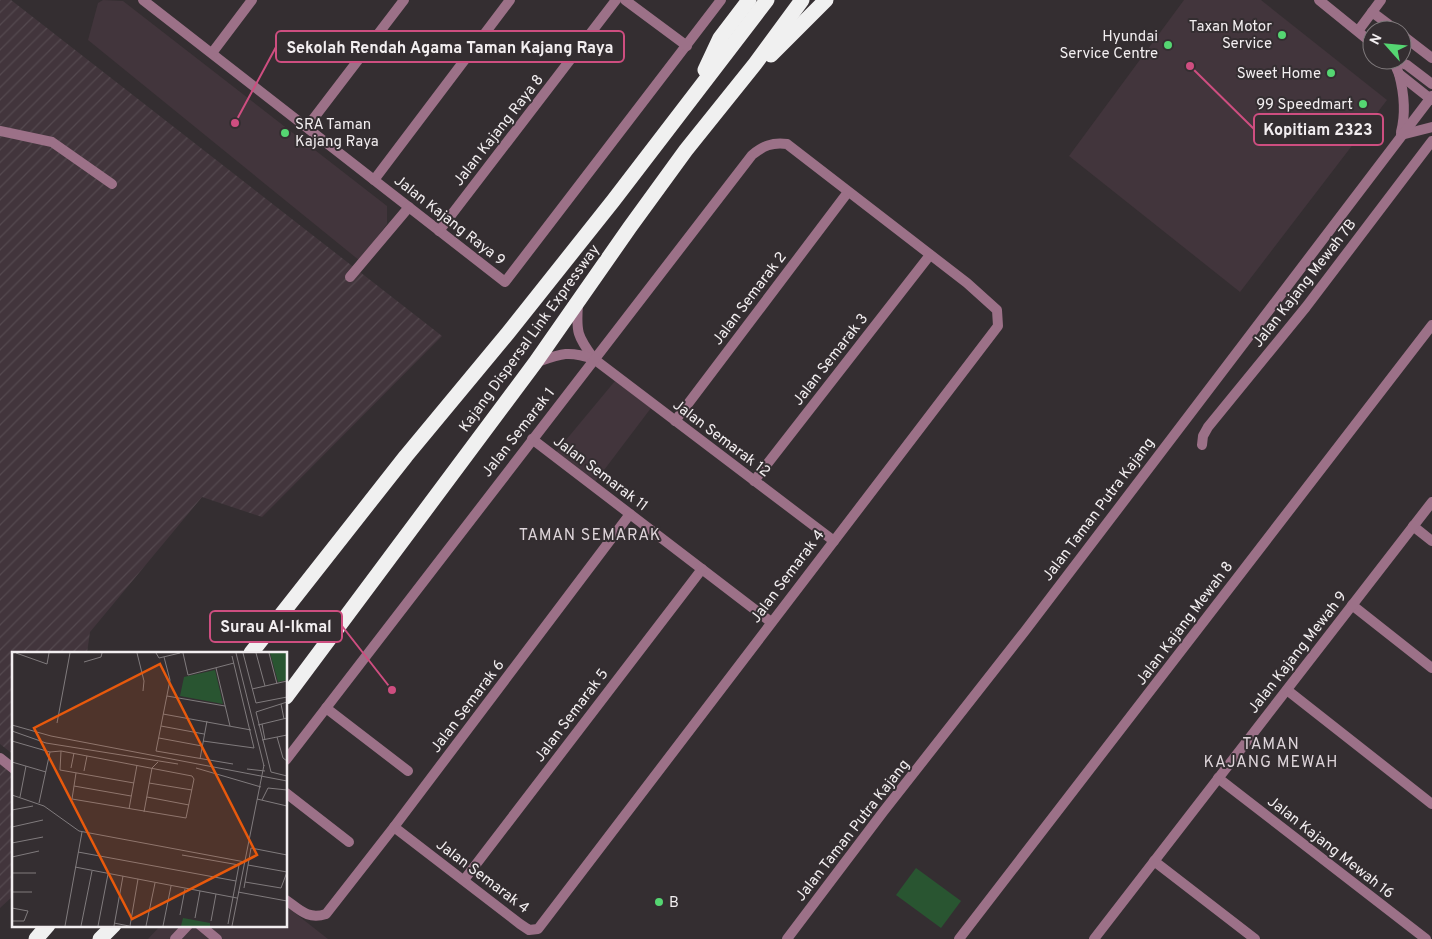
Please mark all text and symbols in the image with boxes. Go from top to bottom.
place label: Taxan Motor Service [1189,18,1272,54]
north arrow [1362,20,1412,70]
place label: Hyundai Service Centre [1060,28,1158,64]
marker: Taxan Motor Service [1276,29,1288,41]
callout: Sekolah Rendah Agama Taman Kajang Raya [276,31,624,62]
text: N [1367,31,1387,48]
text: Sekolah Rendah Agama Taman Kajang Raya [287,39,613,59]
marker: Hyundai Service Centre [1162,39,1174,51]
place label: Sweet Home [1237,65,1321,84]
marker: Sweet Home [1325,67,1337,79]
street label: Jalan Kajang Raya 8 [450,71,549,191]
place label: 99 Speedmart [1256,96,1353,115]
marker: 99 Speedmart [1357,98,1369,110]
callout: Kopitiam 2323 [1254,114,1383,145]
place label: SRA Taman Kajang Raya [295,116,379,152]
text: Kopitiam 2323 [1263,121,1373,141]
marker: SRA Taman Kajang Raya [279,127,291,139]
street label: Jalan Kajang Raya 9 [390,172,509,271]
street label: Jalan Kajang Mewah 7B [1249,216,1361,352]
street label: Kajang Dispersal Link Expressway [456,241,605,437]
street label: Jalan Semarak 2 [709,248,791,349]
street label: Jalan Semarak 3 [789,310,873,410]
street label: Jalan Semarak 1 [478,384,560,481]
street label: Jalan Semarak 12 [668,396,774,482]
street label: Jalan Semarak 11 [549,432,651,516]
street label: Jalan Taman Putra Kajang [1039,434,1159,585]
district label: TAMAN SEMARAK [519,526,661,546]
street label: Jalan Semarak 4 [747,526,830,627]
street label: Jalan Kajang Mewah 8 [1132,558,1238,690]
street label: Jalan Kajang Mewah 9 [1245,588,1352,718]
callout: Surau Al-Ikmal [210,611,342,642]
text: Surau Al-Ikmal [220,618,332,638]
inset map [12,652,288,926]
street label: Jalan Semarak 6 [427,657,509,757]
street label: Jalan Semarak 5 [531,665,614,766]
district label: TAMAN KAJANG MEWAH [1204,735,1338,773]
street label: Jalan Taman Putra Kajang [792,756,915,906]
street label: Jalan Kajang Mewah 16 [1263,793,1397,904]
street label: Jalan Semarak 4 [432,836,533,919]
place label: B [669,894,679,913]
marker: B [653,896,665,908]

